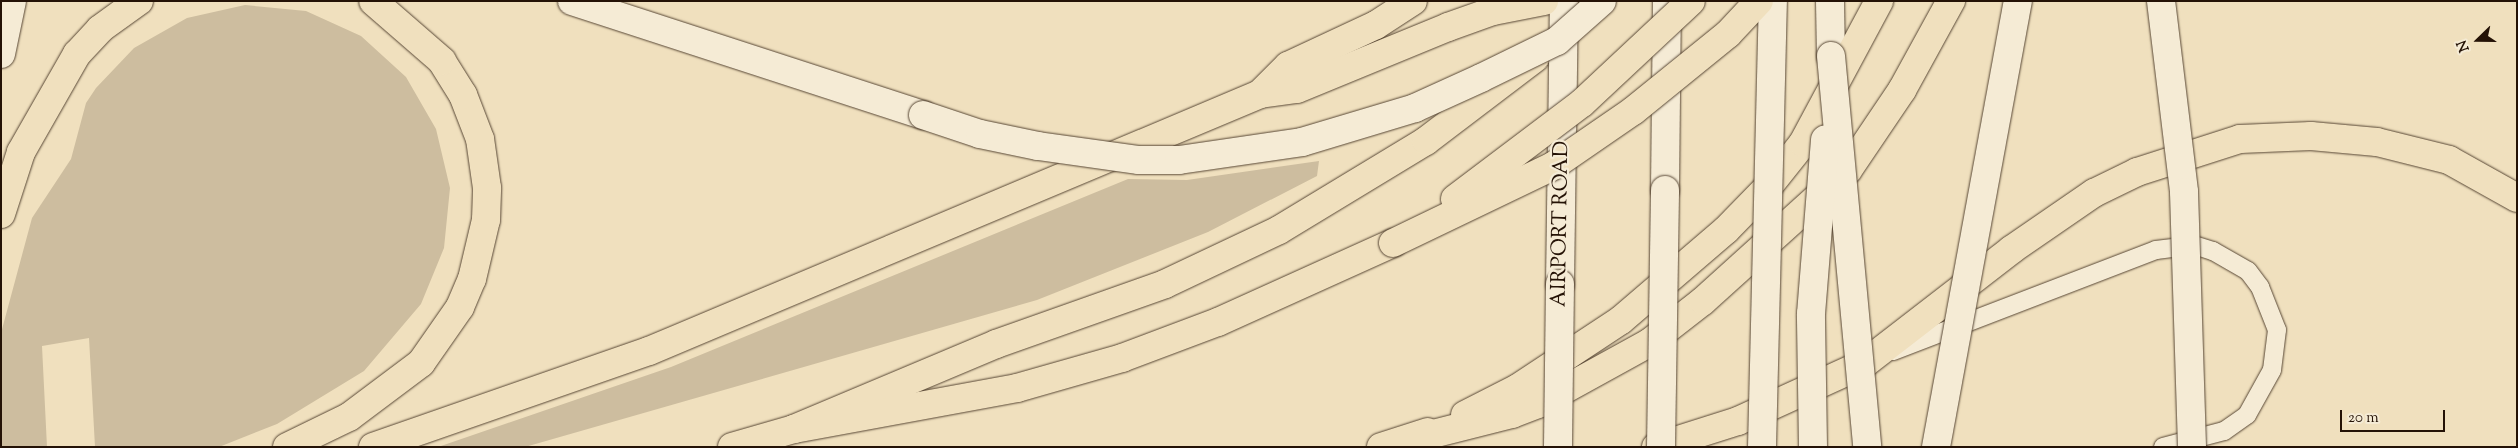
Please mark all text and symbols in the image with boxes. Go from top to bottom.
north arrow [2453,15,2503,65]
text: N [2453,37,2475,55]
street label: AIRPORT ROAD [1547,141,1575,307]
scale bar [2343,400,2448,432]
text: 20 m [2348,408,2379,429]

